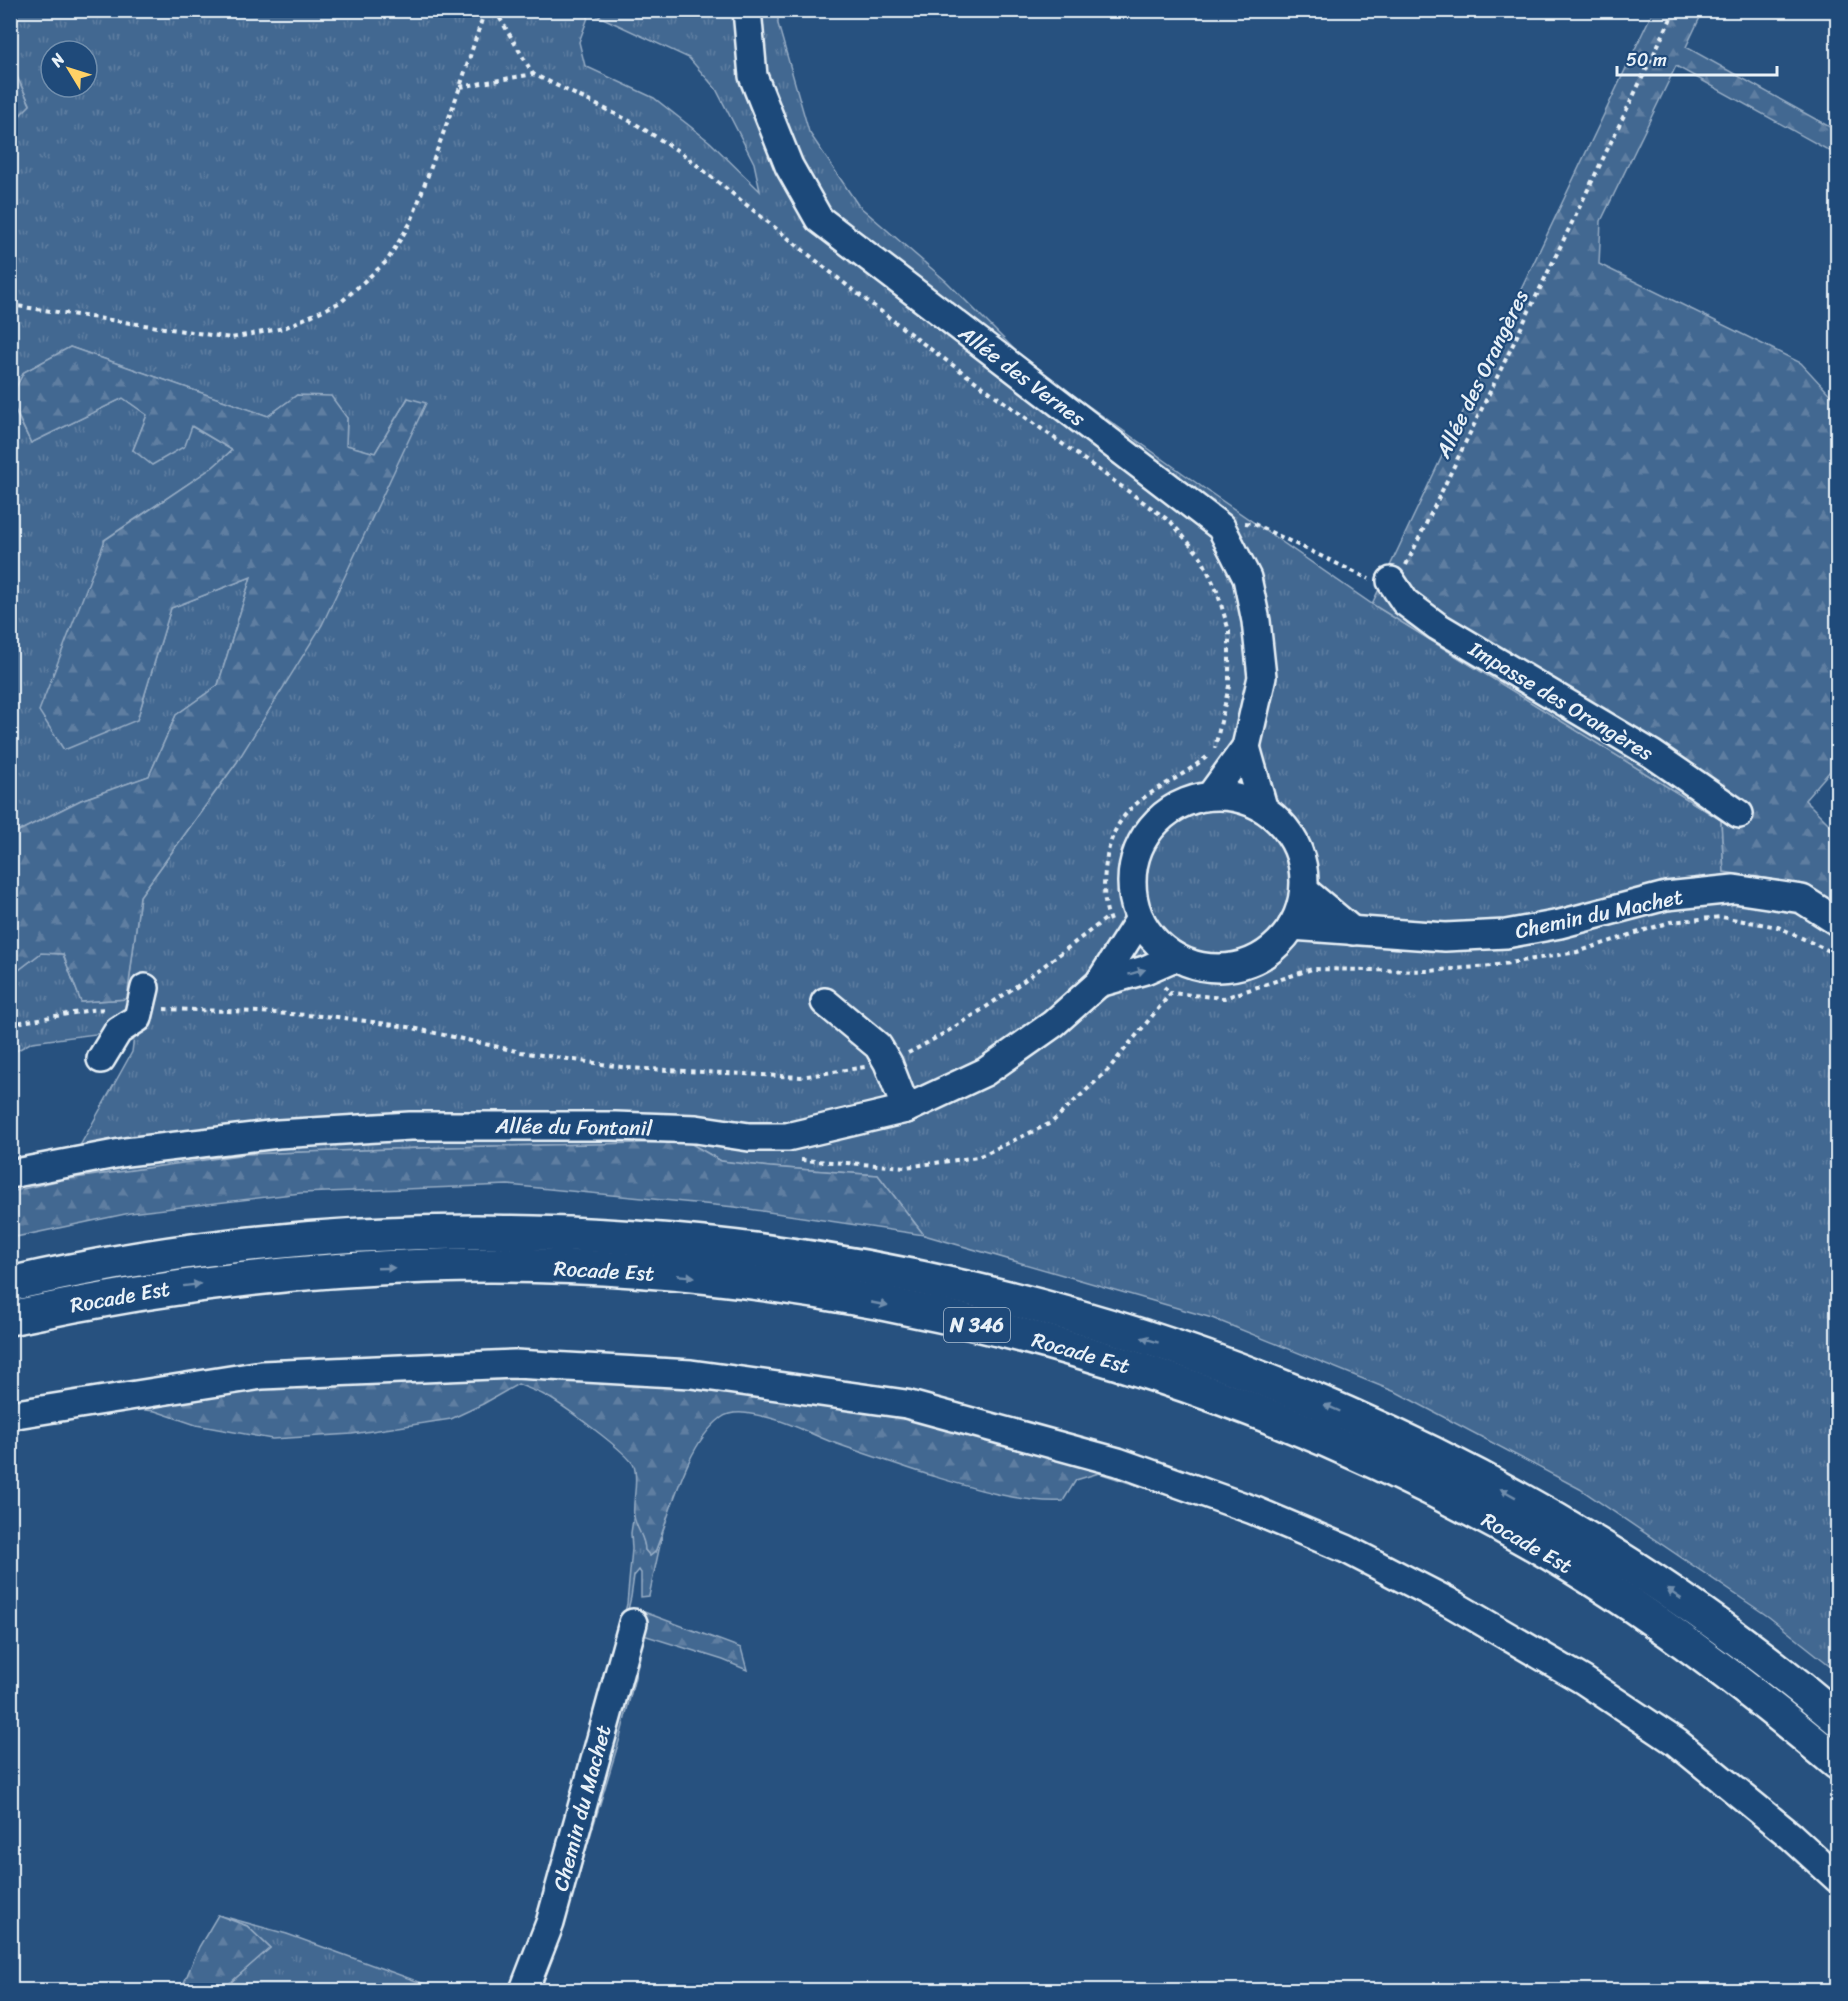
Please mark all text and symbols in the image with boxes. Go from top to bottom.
north arrow [39,39,99,99]
scale bar [1617,39,1778,77]
text: 50 m [1626,44,1667,76]
text: N [42,46,73,74]
street label: Allée des Orangères [1424,283,1539,466]
street label: Allée des Vernes [949,315,1094,437]
street label: Impasse des Orangères [1460,630,1661,772]
street label: Chemin du Machet [1512,878,1686,950]
one-way arrow [1128,967,1146,976]
street label: Allée du Fontanil [494,1107,654,1147]
street label: Rocade Est [553,1249,655,1293]
one-way arrow [377,1263,396,1272]
street label: Rocade Est [67,1270,173,1324]
one-way arrow [676,1271,695,1281]
one-way arrow [183,1280,202,1290]
one-way arrow [869,1300,888,1309]
road number: N 346 [944,1308,1010,1342]
street label: Rocade Est [1027,1321,1135,1385]
one-way arrow [1141,1335,1159,1344]
one-way arrow [1323,1403,1341,1412]
one-way arrow [1499,1488,1516,1498]
street label: Rocade Est [1474,1501,1580,1585]
one-way arrow [1666,1588,1683,1599]
street label: Chemin du Machet [542,1721,622,1895]

